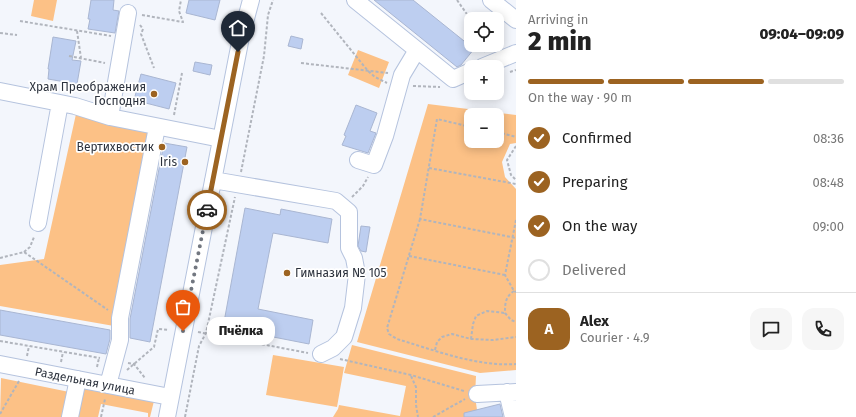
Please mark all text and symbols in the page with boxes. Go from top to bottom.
pin [221,11,255,52]
map controls [464,12,504,148]
button: locate [464,12,504,52]
text: Arriving in [528,12,588,27]
icon: home [227,17,249,39]
text: 09:04–09:09 [759,25,844,43]
text: 2 min [528,26,592,57]
button: + [464,60,504,100]
place label: Храм Преображения Господня [30,80,146,108]
marker: Храм Преображения Господня [149,89,159,99]
text: On the way · 90 m [528,90,632,105]
button: − [464,108,504,148]
icon: check [528,127,550,149]
text: Confirmed [562,129,632,147]
text: 08:36 [813,131,844,146]
place label: Вертихвостик [77,140,155,154]
marker: Вертихвостик [157,142,167,152]
place label: Iris [160,155,177,169]
marker: Iris [180,157,190,167]
icon: check [528,171,550,193]
text: Preparing [562,173,627,191]
text: 08:48 [812,175,844,190]
courier [187,190,227,230]
icon: car [196,199,218,221]
icon: check [528,215,550,237]
text: On the way [562,217,637,235]
text: 09:00 [812,219,844,234]
text: Delivered [562,261,626,279]
place label: Гимназия № 105 [295,266,387,280]
marker: Гимназия № 105 [282,268,292,278]
pin [166,290,200,331]
icon: bag [172,296,194,318]
button: chat [750,308,792,350]
button: phone [802,308,844,350]
text: Alex [580,312,609,330]
callout: Пчёлка [207,317,275,345]
text: A [545,320,553,338]
text: Пчёлка [219,323,263,338]
text: Courier · 4.9 [580,330,650,345]
street label: Раздельная улица [34,364,136,398]

